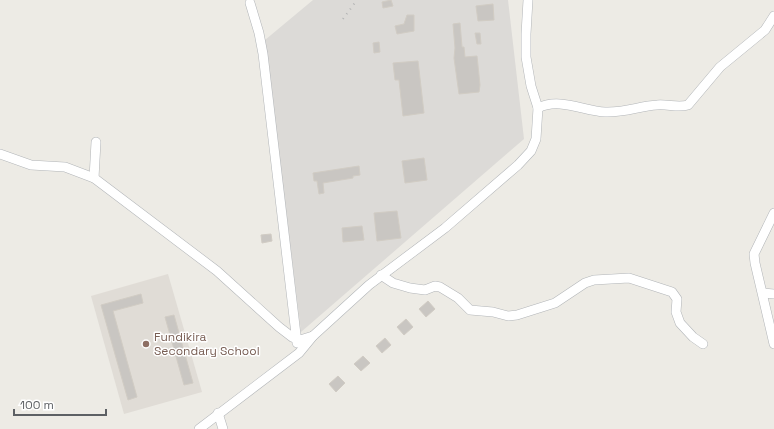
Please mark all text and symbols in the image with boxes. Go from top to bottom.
place label: Fundikira Secondary School [154,329,260,359]
marker: Fundikira Secondary School [141,339,151,349]
scale bar [14,391,106,417]
text: 100 m [20,397,54,413]

